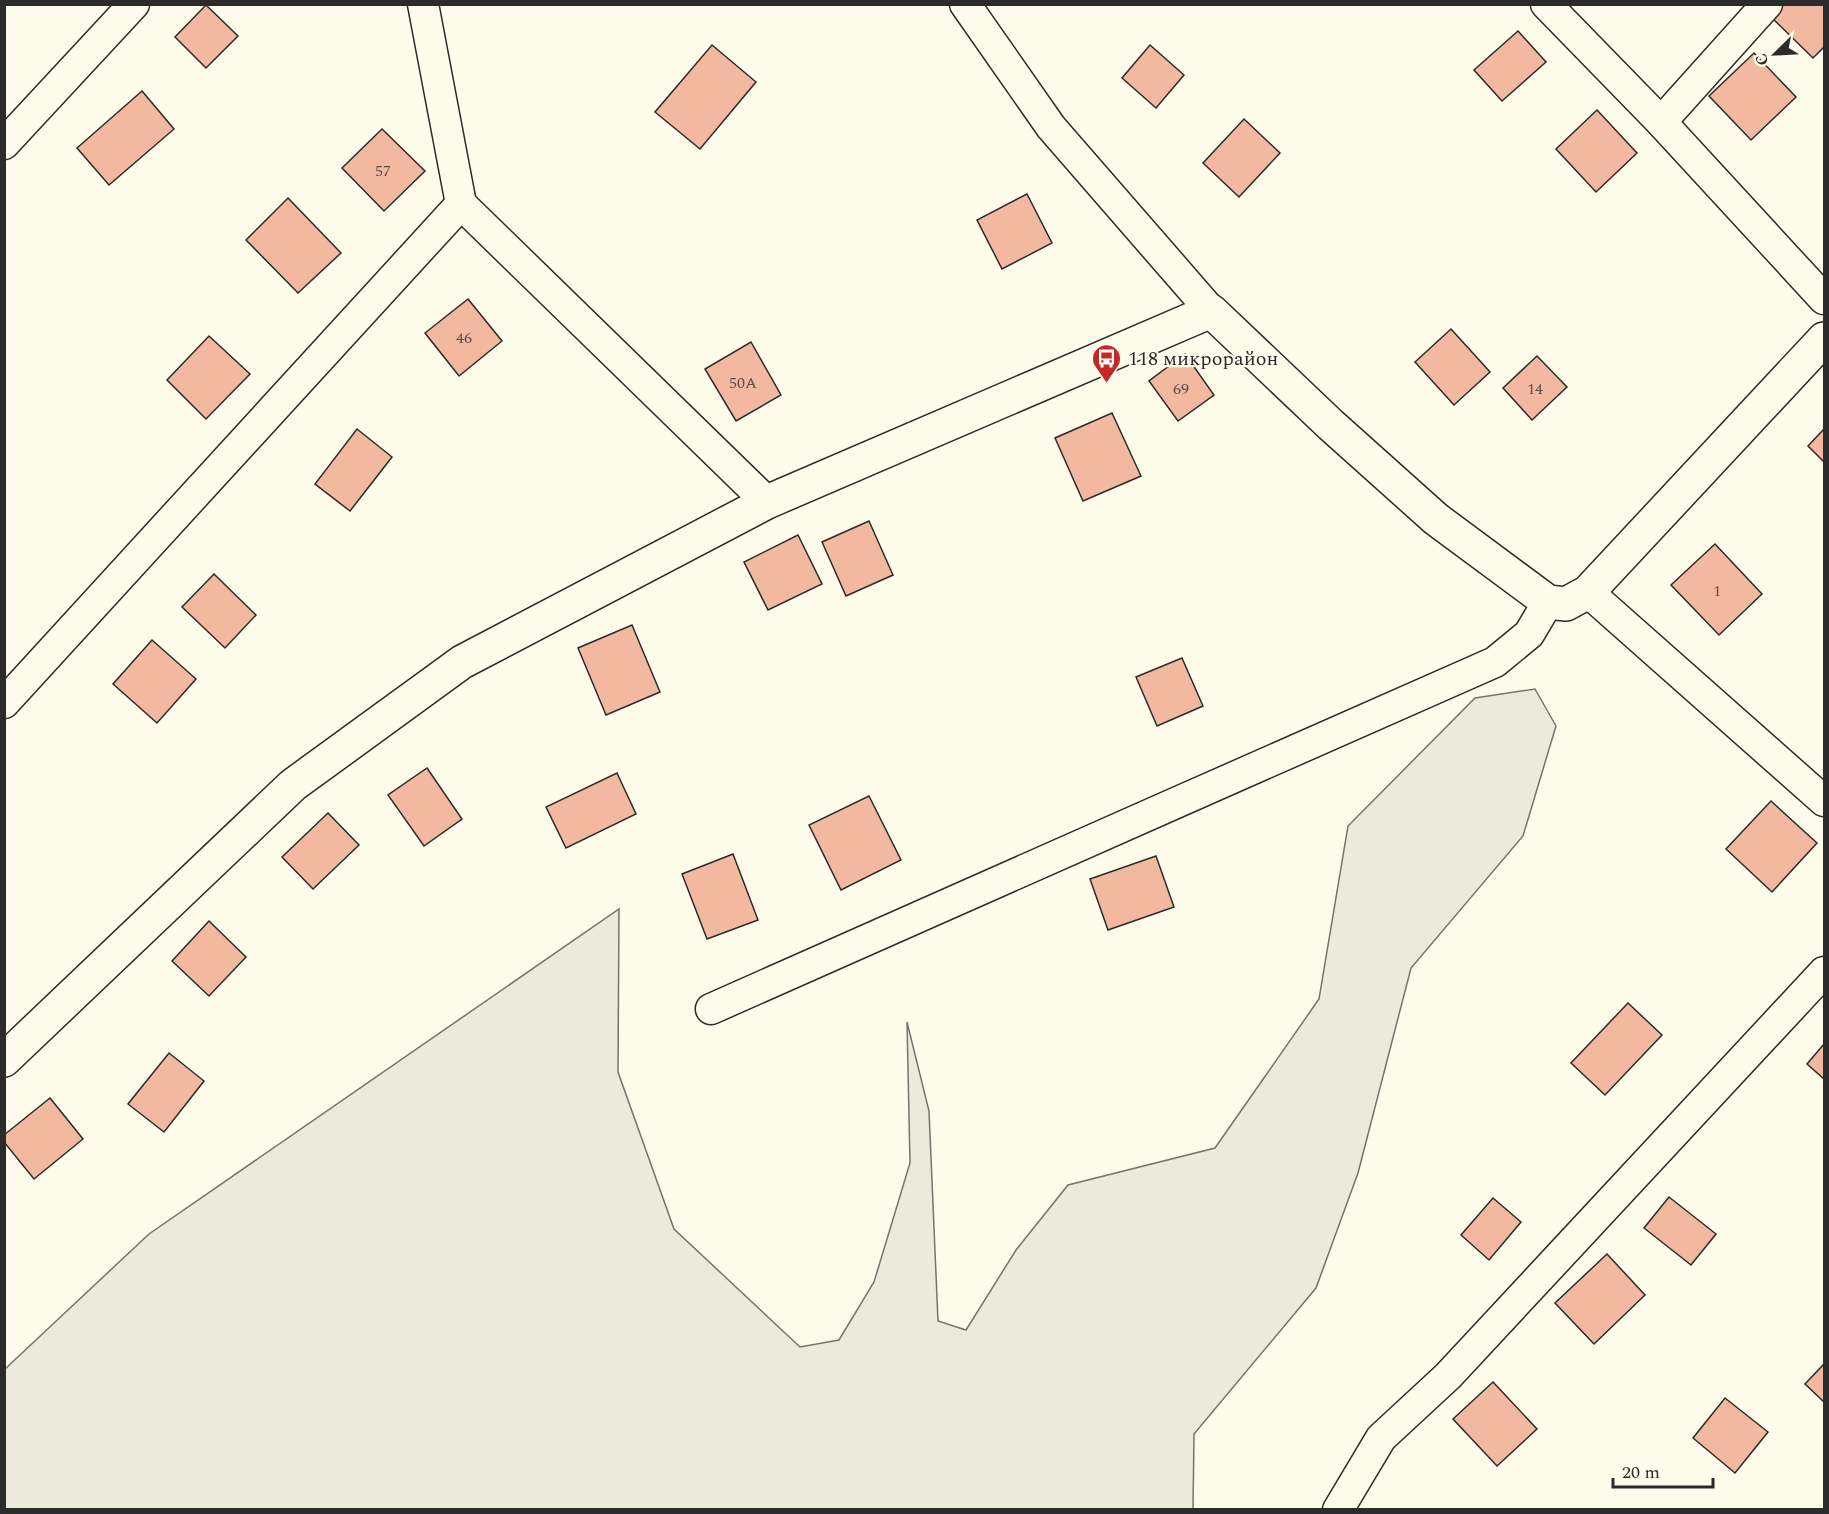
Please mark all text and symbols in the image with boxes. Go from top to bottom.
north arrow [1745,24,1805,84]
text: С [1749,50,1775,70]
house number: 57 [375,159,391,183]
house number: 46 [456,326,472,350]
bus stop icon: 118 микрорайон [1091,342,1123,384]
place label: 118 микрорайон [1128,344,1278,374]
house number: 50А [729,371,757,395]
house number: 69 [1173,377,1189,401]
house number: 14 [1527,377,1543,401]
house number: 1 [1713,579,1721,603]
scale bar [1613,1451,1714,1489]
text: 20 m [1622,1459,1660,1486]

